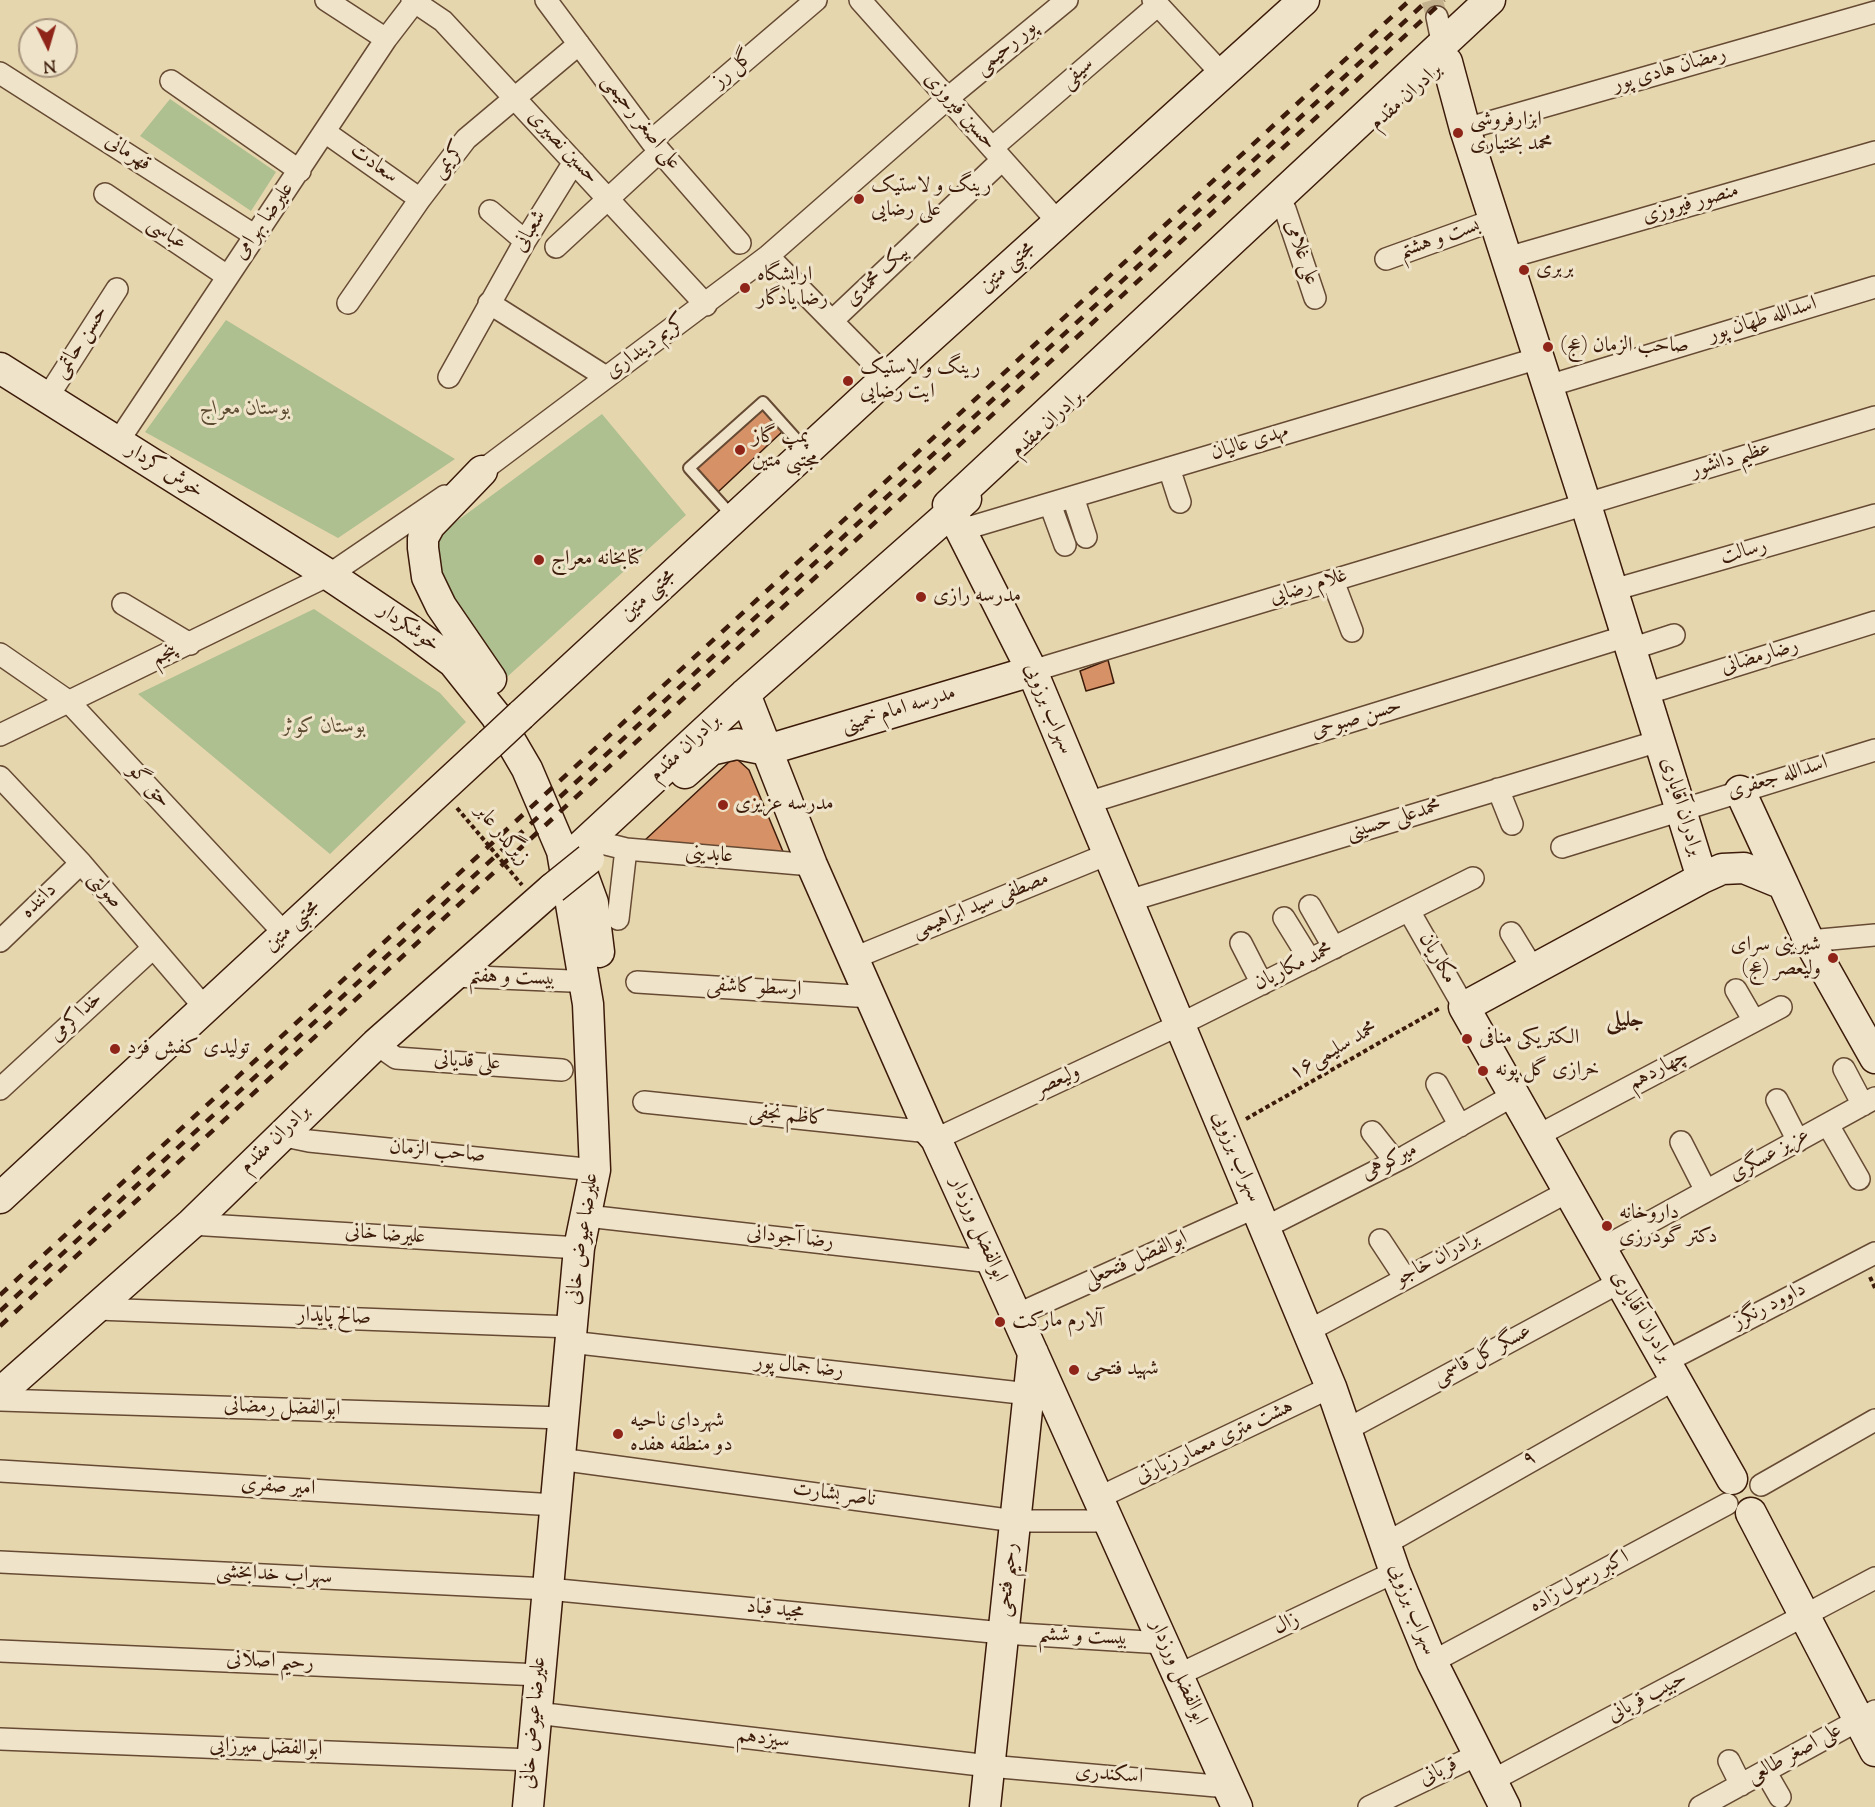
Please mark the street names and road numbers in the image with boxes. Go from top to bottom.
street label: پور رحیمی [971,16,1043,82]
street label: رمضان هادی پور [1610,43,1730,99]
street label: گل رز [708,45,760,95]
street label: سیفی [1056,53,1100,95]
street label: برادران مقدم [1366,59,1448,137]
street label: حسین فیروزی [917,68,1001,156]
street label: علی اصغر رحیمی [595,70,685,176]
street label: حسین نصیری [521,105,603,191]
street label: قهرمانی [99,130,155,178]
street label: کریمی [427,137,473,185]
street label: سعادت [344,139,402,191]
street label: علیرضا بهرامی [229,178,301,266]
street label: منصور فیروزی [1640,179,1742,231]
street label: شعبانی [509,206,553,258]
street label: عباسی [141,213,191,257]
street label: بست و هشتم [1396,214,1484,266]
street label: علی غلامی [1277,217,1323,289]
street label: مجتبی متین [975,236,1041,300]
street label: بیک محمدی [841,241,915,313]
street label: اسدالله طهان پور [1706,293,1820,349]
street label: حسن حاتمی [49,302,115,384]
street label: کریم دینداری [601,310,693,386]
street label: برادران مقدم [1007,386,1089,464]
street label: مهدی عالیان [1208,420,1292,468]
street label: عظیم دانشور [1688,437,1774,485]
street label: خوش کردار [121,438,207,506]
street label: رسالت [1718,534,1770,572]
street label: مجتبی متین [616,564,682,628]
street label: غلام رضایی [1267,564,1351,612]
street label: خوشکردار [372,599,444,659]
street label: رضارمضانی [1718,634,1802,682]
street label: پنجم [148,639,182,673]
street label: سهراب برزویی [1017,660,1077,758]
street label: مدرسه امام خمینی [839,682,959,740]
street label: حسن صبوحی [1309,694,1405,746]
street label: برادران مقدم [645,709,727,789]
street label: اسدالله جعفری [1725,752,1831,806]
street label: برادران آقایاری [1653,754,1707,860]
street label: حق گو [121,759,175,815]
street label: محمدعلی حسینی [1343,795,1445,847]
street label: زیرگدر عابر [468,800,534,872]
street label: عابدینی [684,841,734,871]
street label: صولتی [81,867,127,915]
street label: مصطفی سید ابراهیمی [909,867,1053,945]
street label: داننده [17,879,63,925]
street label: مجتبی متین [260,895,326,959]
street label: مکاریان [1411,929,1461,989]
street label: محمد مکاریان [1250,938,1338,998]
street label: بیست و هفتم [468,965,556,993]
street label: ارسطو کاشفی [706,974,802,1004]
street label: خداکرمی [45,987,109,1049]
street label: محمد سلیمی۱۶ [1285,1017,1383,1087]
street label: چهاردهم [1624,1045,1694,1097]
street label: علی قدیانی [433,1048,501,1078]
street label: ولیعصر [1031,1061,1085,1103]
street label: برادران مقدم [235,1100,317,1180]
street label: کاظم نجفی [748,1100,826,1134]
street label: سهراب برزویی [1205,1108,1265,1206]
street label: عزیز عسگری [1725,1124,1815,1188]
street label: صاحب الزمان [388,1136,486,1170]
street label: میرکوهی [1358,1138,1422,1188]
street label: علیرضا عیوض خانی [562,1171,606,1307]
street label: ابوالفضل ورزدار [943,1173,1011,1287]
street label: علیرضا خانی [344,1221,426,1251]
street label: رضا آجودانی [745,1222,835,1256]
street label: ابوالفضل فتحعلی [1080,1227,1192,1295]
street label: برادران خاجو [1391,1227,1485,1293]
street label: برادران آقایاری [1604,1266,1676,1368]
street label: داوود رنگرز [1729,1278,1811,1336]
street label: صالح پایدار [297,1304,371,1332]
street label: عسگر گل قاسمی [1430,1320,1536,1392]
street label: رضا جمال پور [753,1351,845,1385]
street label: ابوالفضل رمضانی [223,1394,341,1424]
street label: هشت متری معمار زیارتی [1132,1395,1298,1491]
street label: ۹ [1518,1446,1542,1474]
street label: امیر صفری [240,1473,316,1503]
street label: ناصر بشارت [791,1478,877,1514]
street label: رحیم فتحی [993,1541,1025,1619]
street label: اکبر رسول زاده [1526,1546,1634,1620]
street label: سهراب خدابخشی [215,1560,333,1592]
street label: سهراب برزویی [1381,1561,1441,1659]
street label: مجید قباد [745,1595,805,1627]
street label: زال [1270,1608,1304,1642]
street label: ابوالفضل ورزدار [1143,1616,1211,1730]
street label: بیست و ششم [1038,1623,1128,1653]
street label: رحیم اصلانی [226,1648,314,1678]
street label: علیرضا عیوض خانی [517,1656,553,1790]
street label: حبیب قربانی [1604,1667,1692,1729]
street label: علی اصغر طالعی [1743,1719,1847,1791]
street label: سیزدهم [735,1724,791,1756]
street label: ابوالفضل میرزایی [209,1734,323,1764]
street label: قربانی [1416,1753,1462,1793]
street label: اسکندری [1074,1760,1144,1792]

